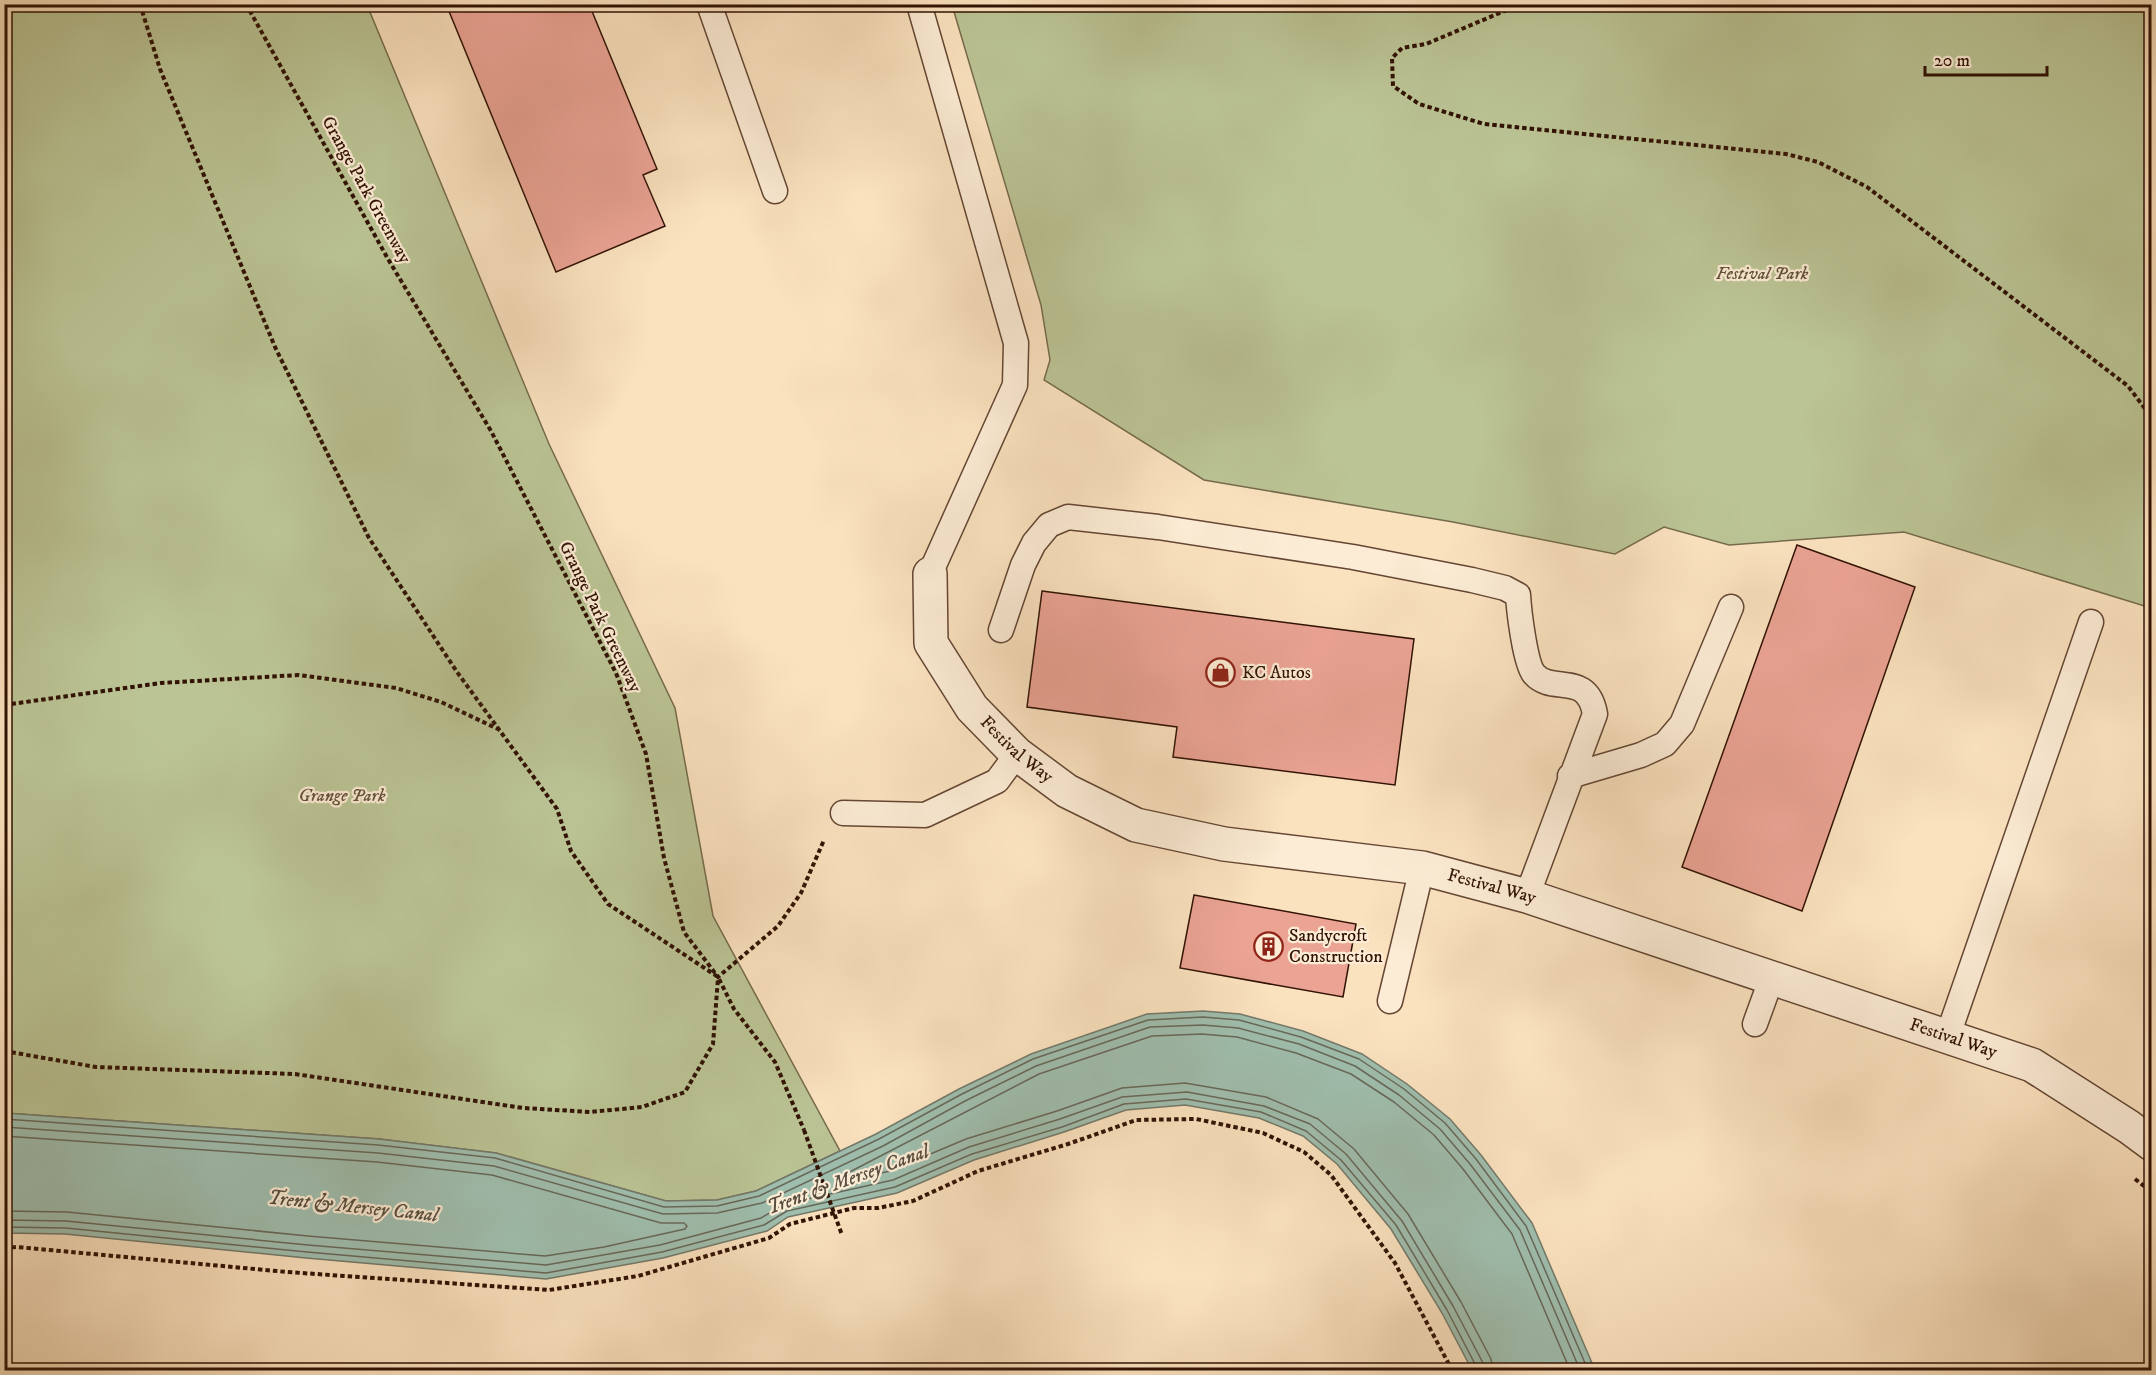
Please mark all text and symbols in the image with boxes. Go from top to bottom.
scale bar [1925,39,2046,77]
text: 20 m [1934,50,1970,72]
street label: Grange Park Greenway [316,113,416,268]
park label: Festival Park [1716,263,1809,285]
street label: Grange Park Greenway [554,538,646,696]
shop icon: KC Autos [1205,657,1237,689]
place label: KC Autos [1242,662,1311,684]
street label: Festival Way [975,712,1058,788]
park label: Grange Park [298,785,386,807]
street label: Festival Way [1445,864,1539,909]
place label: Sandycroft Construction [1289,925,1383,968]
building icon: Sandycroft Construction [1252,930,1284,962]
street label: Festival Way [1907,1014,2000,1064]
water label: Trent & Mersey Canal [763,1138,934,1221]
water label: Trent & Mersey Canal [267,1186,441,1229]

